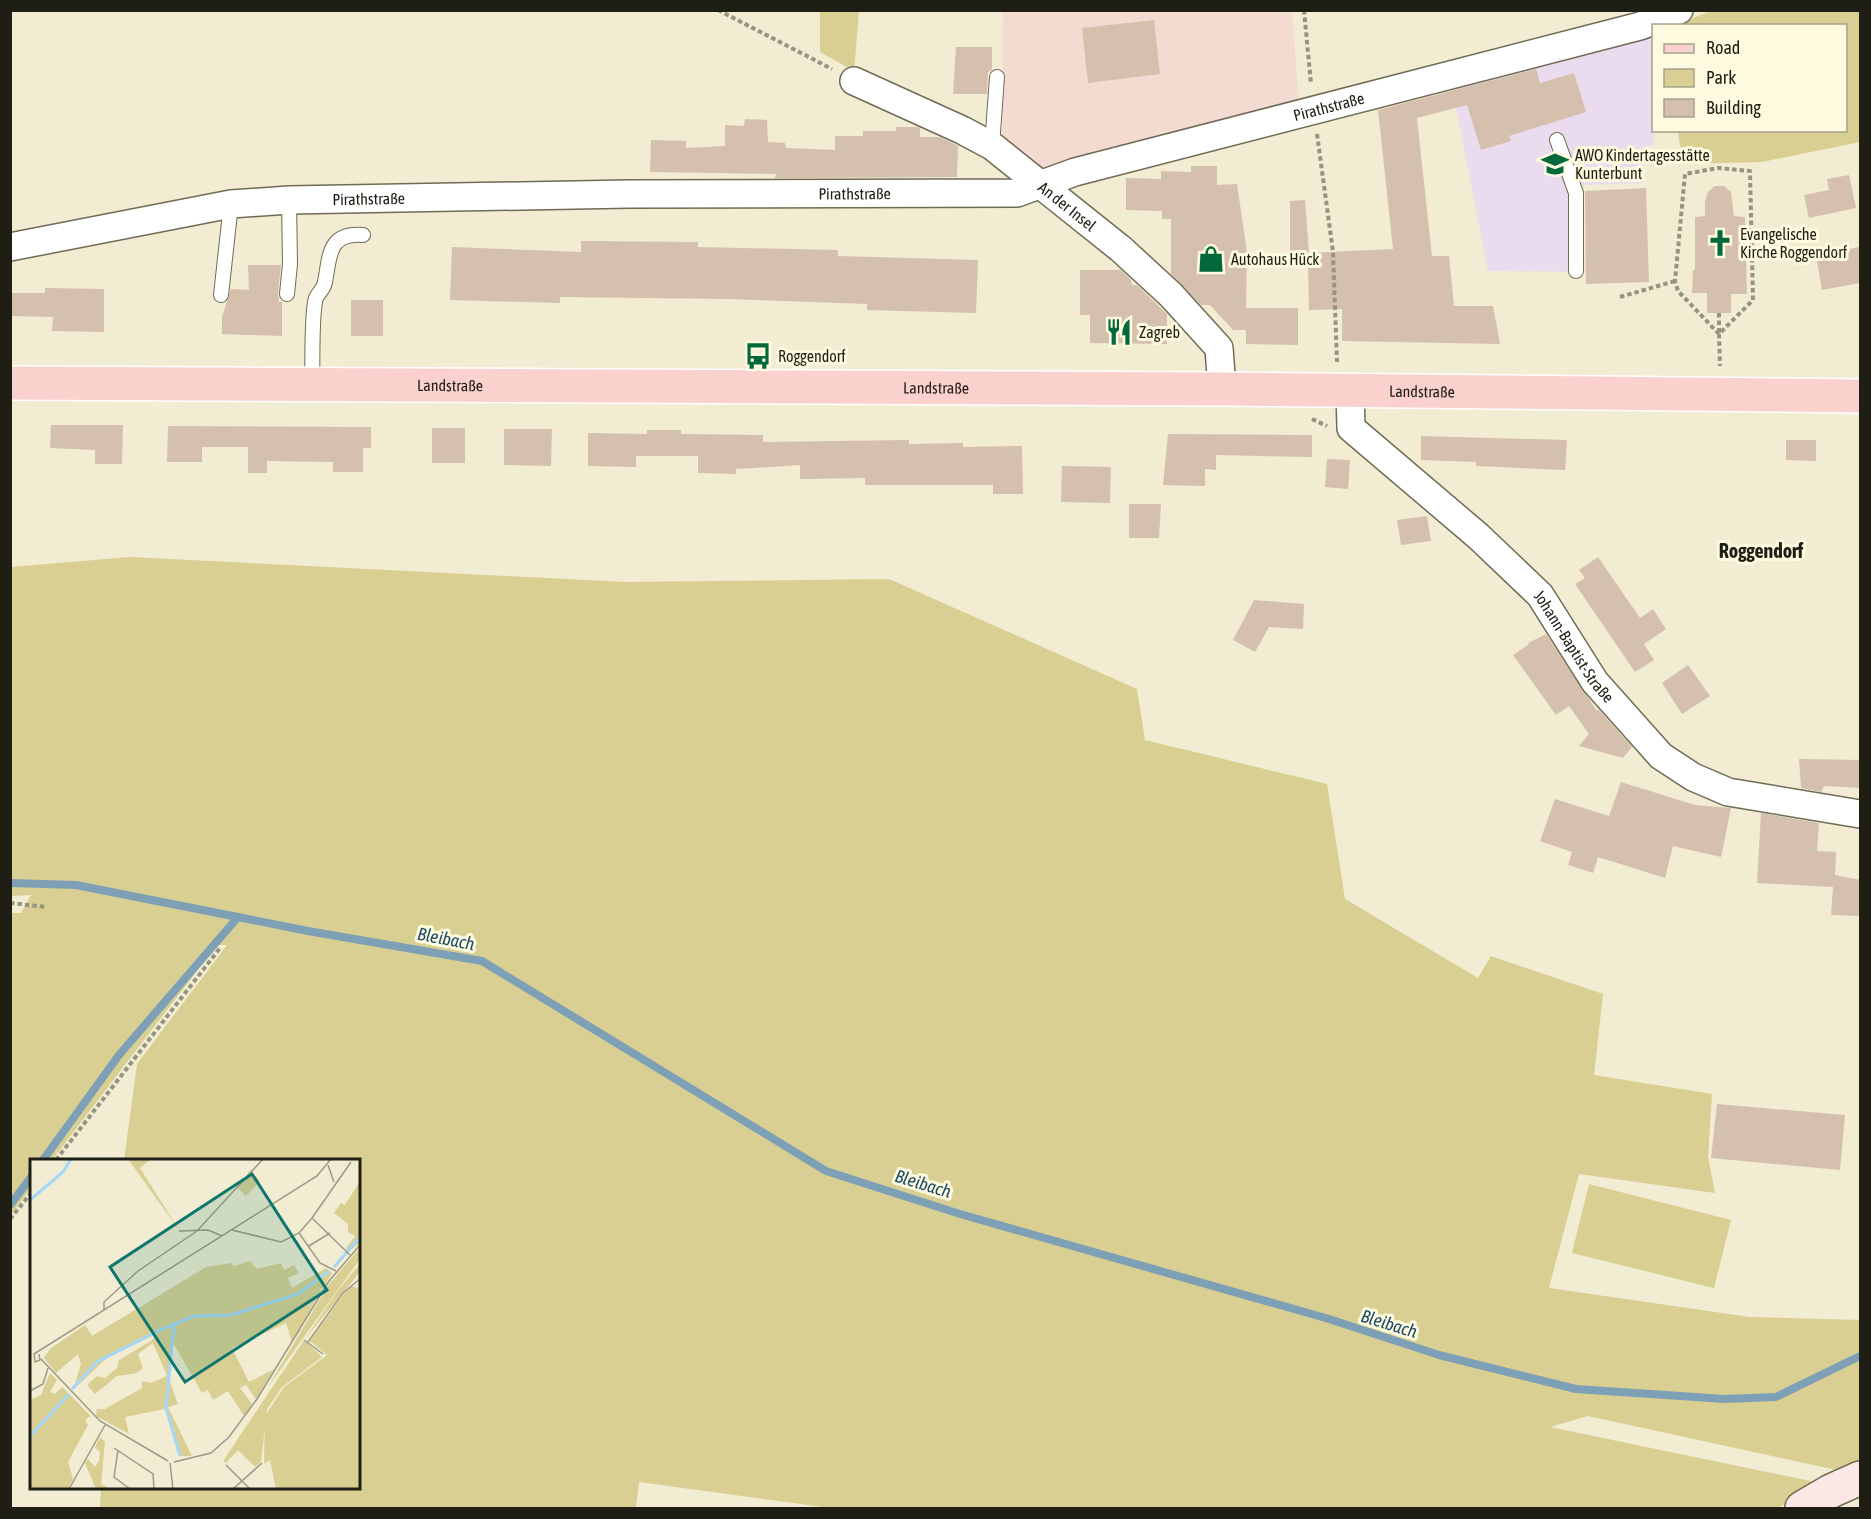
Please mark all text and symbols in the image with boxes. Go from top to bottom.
legend [1652,24,1847,132]
text: Road [1706,37,1740,58]
text: Park [1706,67,1736,88]
street label: Pirathstraße [1291,89,1366,124]
text: Building [1706,97,1761,118]
place label: AWO Kindertagesstätte Kunterbunt [1575,146,1710,182]
school or university icon: AWO Kindertagesstätte Kunterbunt [1540,149,1570,179]
street label: An der Insel [1035,178,1100,235]
street label: Pirathstraße [818,184,891,203]
street label: Pirathstraße [332,189,405,208]
place label: Evangelische Kirche Roggendorf [1740,225,1848,262]
church icon: Evangelische Kirche Roggendorf [1705,228,1735,258]
shop icon: Autohaus Hück [1196,244,1226,274]
place label: Autohaus Hück [1231,250,1319,268]
restaurant icon: Zagreb [1104,317,1134,347]
place label: Zagreb [1139,323,1180,342]
bus stop icon: Roggendorf [743,341,773,371]
place label: Roggendorf [778,347,846,366]
street label: Landstraße [417,376,483,394]
street label: Landstraße [903,378,969,397]
street label: Landstraße [1389,382,1455,401]
district label: Roggendorf [1719,539,1804,562]
street label: Johann-Baptist-Straße [1531,586,1618,706]
water label: Bleibach [416,923,477,954]
inset map [30,1159,360,1489]
water label: Bleibach [893,1165,954,1202]
water label: Bleibach [1359,1305,1420,1342]

